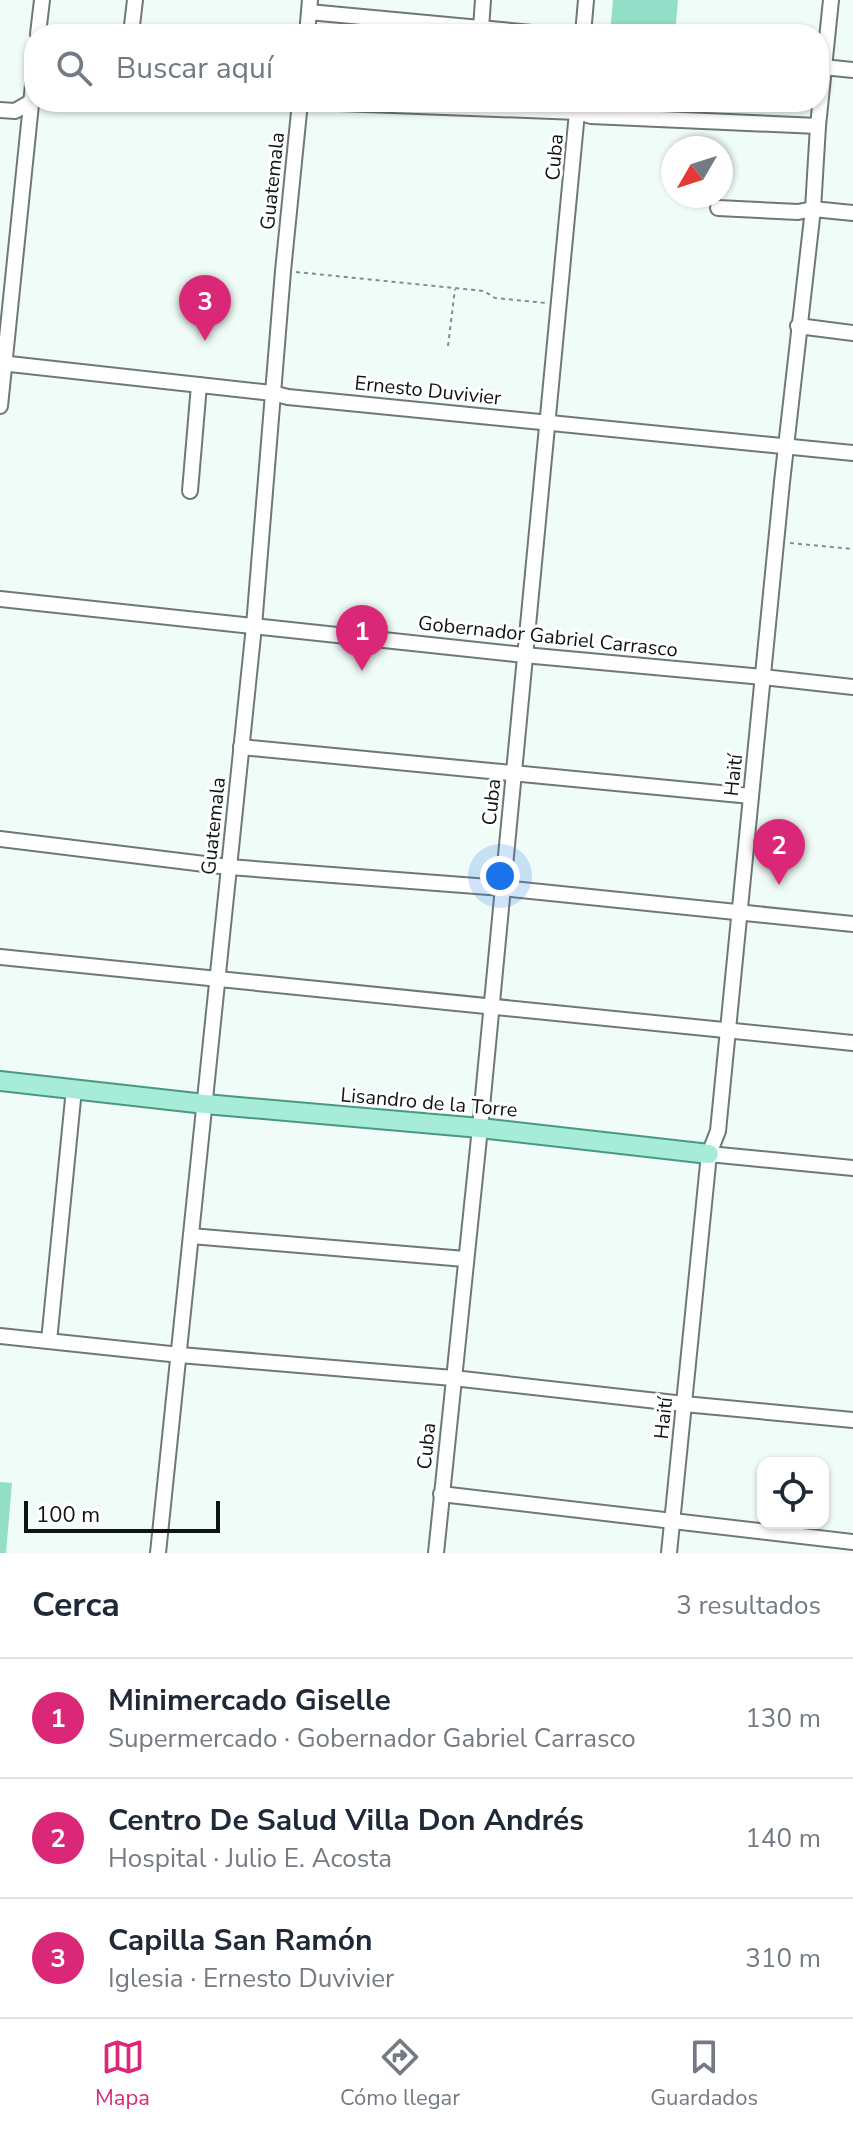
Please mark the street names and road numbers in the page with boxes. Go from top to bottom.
street label: Guatemala [254,131,291,231]
street label: Cuba [539,133,570,181]
street label: Ernesto Duvivier [353,369,503,412]
street label: Gobernador Gabriel Carrasco [417,609,679,664]
street label: Haití [718,751,749,797]
street label: Guatemala [195,776,232,876]
street label: Cuba [476,777,507,827]
street label: Lisandro de la Torre [339,1081,519,1124]
street label: Haití [648,1394,679,1440]
street label: Cuba [411,1421,442,1471]

